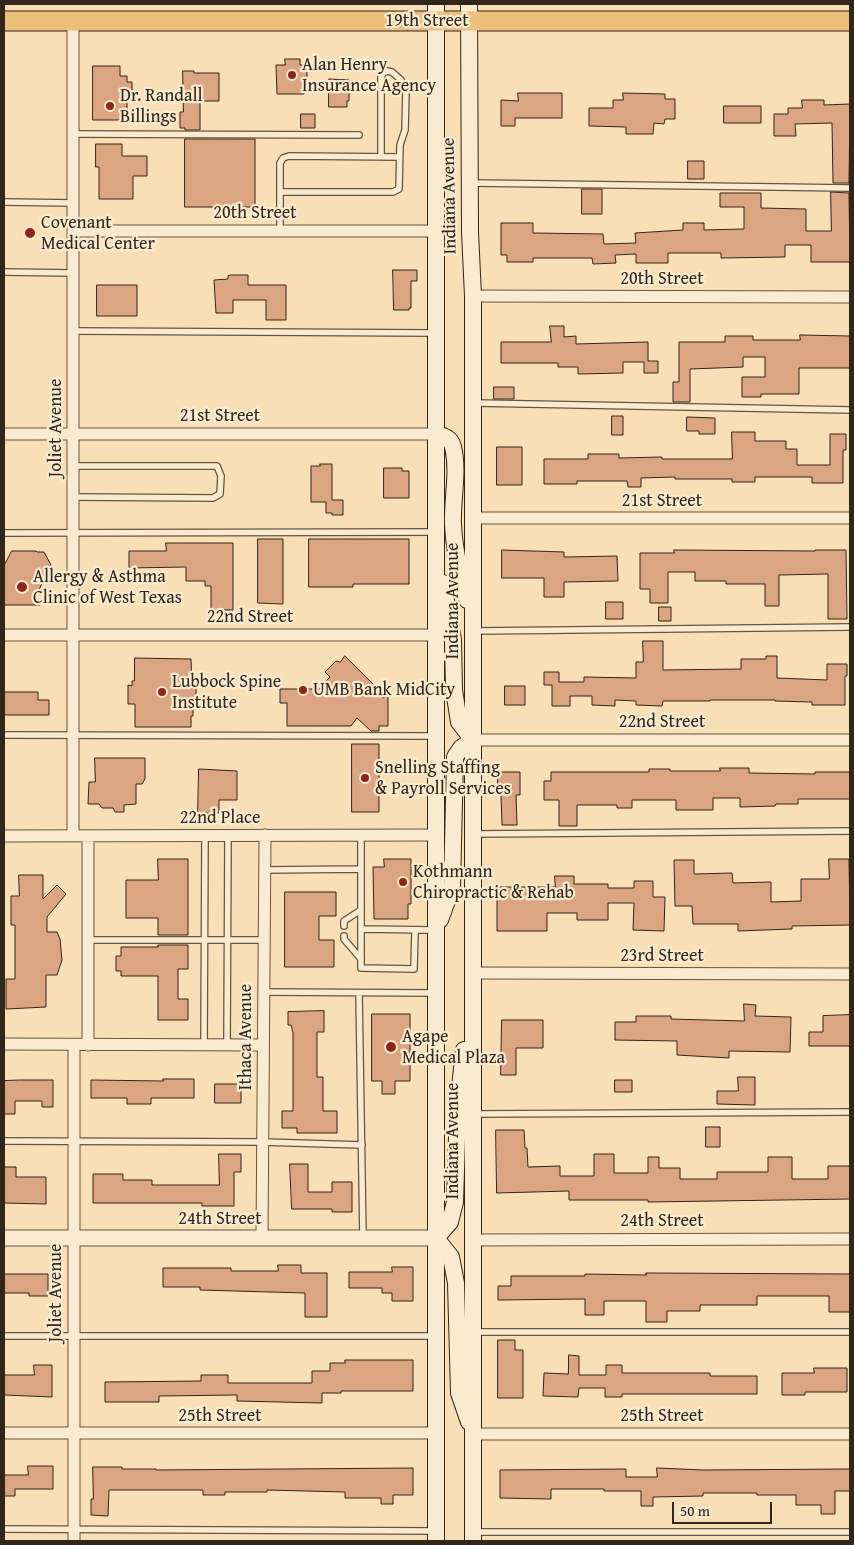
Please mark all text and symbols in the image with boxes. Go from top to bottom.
street label: 19th Street [385,10,469,32]
place label: Alan Henry Insurance Agency [302,54,436,96]
marker: Alan Henry Insurance Agency [286,69,298,81]
place label: Dr. Randall Billings [120,85,203,128]
marker: Dr. Randall Billings [104,100,116,112]
street label: Indiana Avenue [438,137,462,255]
street label: 20th Street [213,202,297,224]
place label: Covenant Medical Center [41,212,155,254]
marker: Covenant Medical Center [23,226,37,240]
street label: 20th Street [620,268,704,290]
street label: Joliet Avenue [45,378,67,478]
street label: 21st Street [180,405,260,427]
street label: 21st Street [622,490,702,512]
street label: Indiana Avenue [442,543,464,659]
place label: Allergy & Asthma Clinic of West Texas [33,566,182,608]
marker: Allergy & Asthma Clinic of West Texas [15,580,29,594]
street label: 22nd Street [207,606,293,628]
place label: Lubbock Spine Institute [172,671,281,714]
place label: UMB Bank MidCity [313,679,455,701]
marker: UMB Bank MidCity [297,684,309,696]
marker: Lubbock Spine Institute [156,686,168,698]
street label: 22nd Street [619,711,705,733]
place label: Snelling Staffing & Payroll Services [375,757,511,800]
marker: Snelling Staffing & Payroll Services [359,772,371,784]
street label: 22nd Place [180,807,260,829]
place label: Kothmann Chiropractic & Rehab [413,861,574,904]
marker: Kothmann Chiropractic & Rehab [397,876,409,888]
street label: 23rd Street [620,945,704,967]
street label: Ithaca Avenue [235,984,257,1090]
place label: Agape Medical Plaza [402,1026,505,1068]
marker: Agape Medical Plaza [384,1040,398,1054]
street label: Indiana Avenue [442,1083,464,1199]
street label: 24th Street [178,1208,262,1230]
street label: 24th Street [620,1210,704,1232]
street label: Joliet Avenue [45,1243,67,1343]
street label: 25th Street [178,1405,262,1427]
street label: 25th Street [620,1405,704,1427]
scale bar [674,1492,774,1524]
text: 50 m [680,1500,710,1521]

